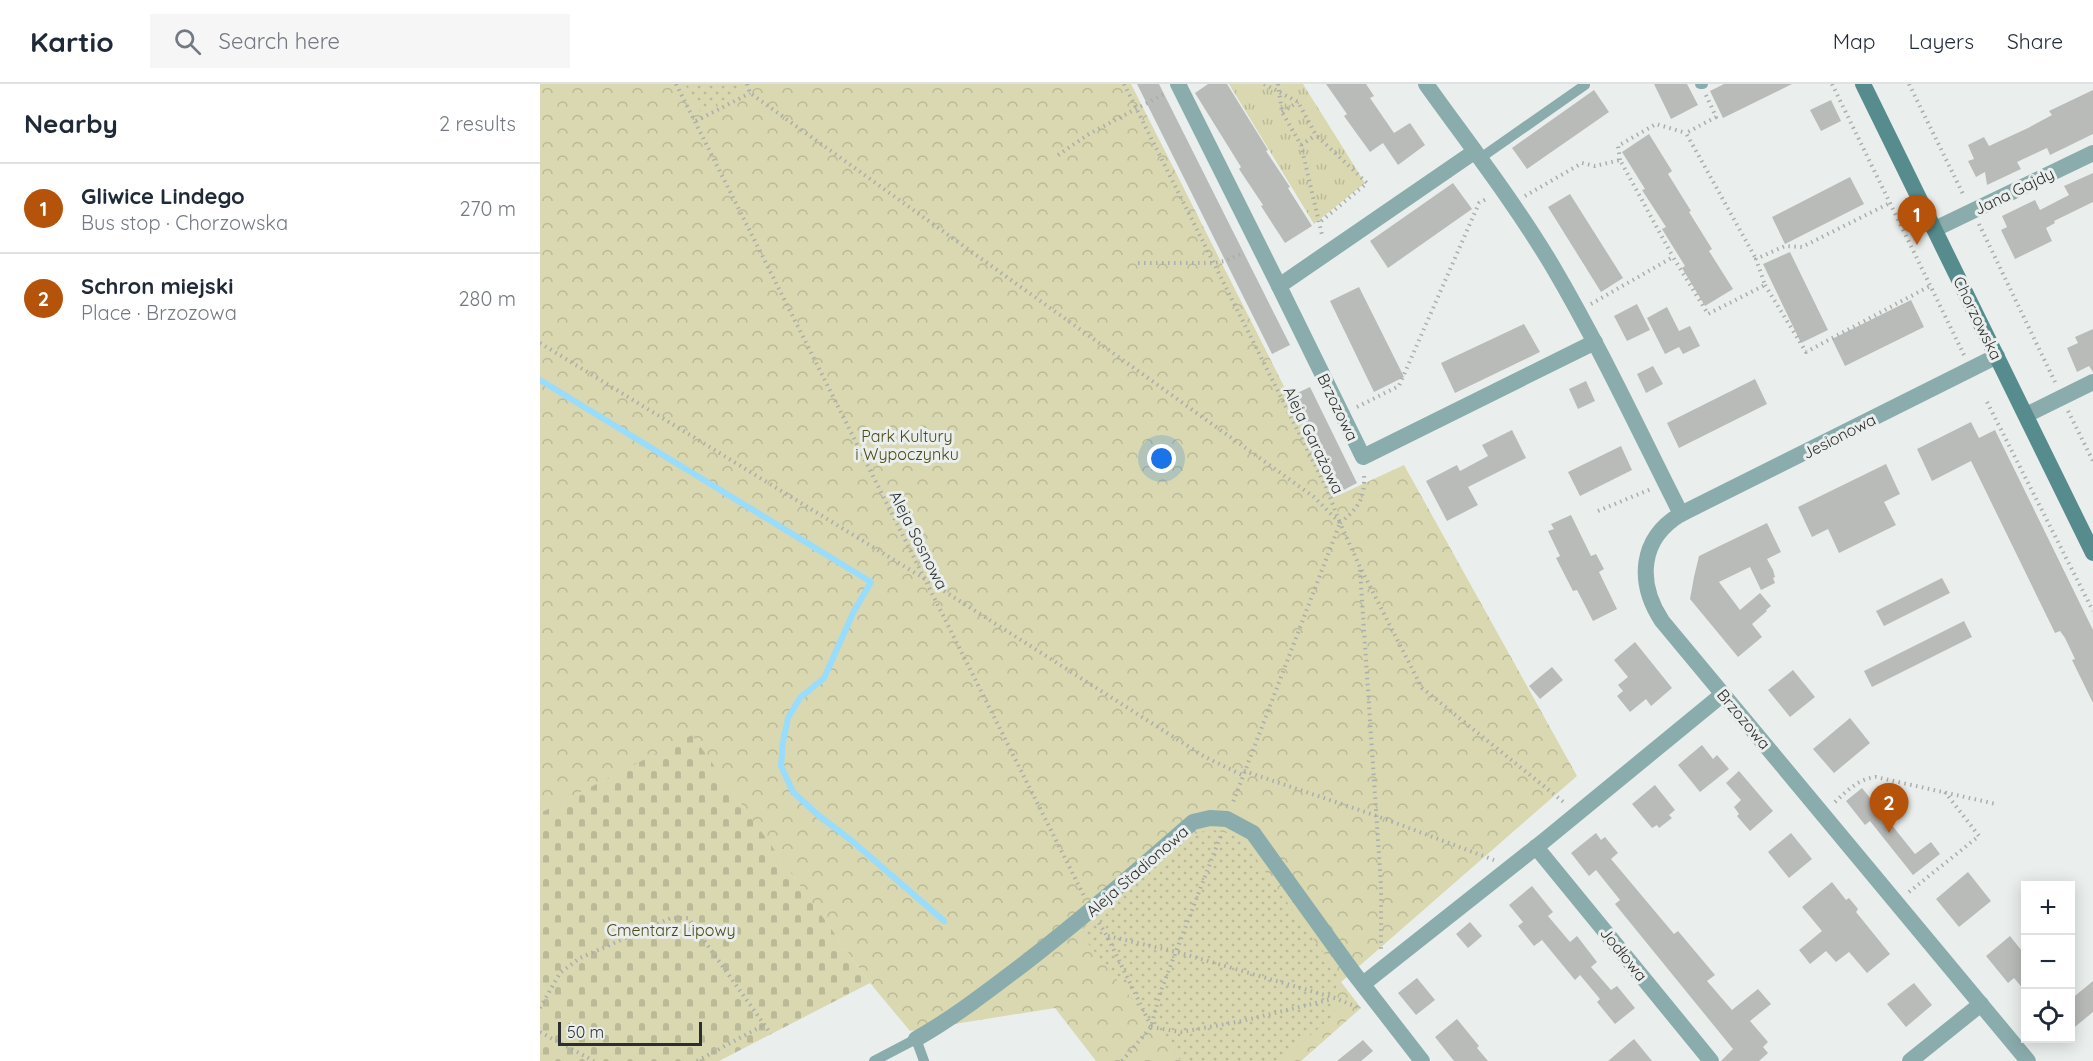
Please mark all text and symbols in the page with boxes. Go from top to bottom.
search box [150,14,570,68]
text: Kartio [30,24,114,59]
icon: search [171,25,204,58]
text: Search here [219,27,340,55]
text: Map [1833,28,1876,54]
text: Layers [1909,28,1974,54]
text: Share [2007,28,2063,54]
text: Nearby [24,107,118,140]
text: 2 results [439,111,516,136]
street label: Jana Gajdy [1971,163,2057,219]
text: Gliwice Lindego [81,182,245,210]
text: 1 [40,196,47,221]
text: 270 m [459,196,516,221]
pin: 1 [1898,196,1936,245]
text: Bus stop · Chorzowska [81,210,288,235]
text: Schron miejski [81,272,233,300]
street label: Chorzowska [1949,273,2007,363]
text: 2 [38,286,49,311]
text: 280 m [459,286,516,311]
text: Place · Brzozowa [81,300,237,325]
street label: Brzozowa [1313,370,1363,444]
street label: Aleja Garażowa [1279,383,1349,497]
street label: Jesionowa [1799,409,1879,463]
park label: Park Kultury i Wypoczynku [855,426,959,464]
your location [1147,444,1176,473]
street label: Aleja Sosnowa [886,487,952,593]
street label: Brzozowa [1713,685,1775,753]
pin: 2 [1870,784,1908,833]
street label: Aleja Stadionowa [1082,821,1192,921]
map controls [2021,881,2075,1043]
button: + [2021,881,2075,935]
park label: Cmentarz Lipowy [606,920,736,940]
street label: Jodłowa [1596,923,1652,985]
button: − [2021,935,2075,989]
button: locate [2021,989,2075,1043]
scale bar [558,1019,702,1046]
text: 50 m [567,1022,604,1042]

